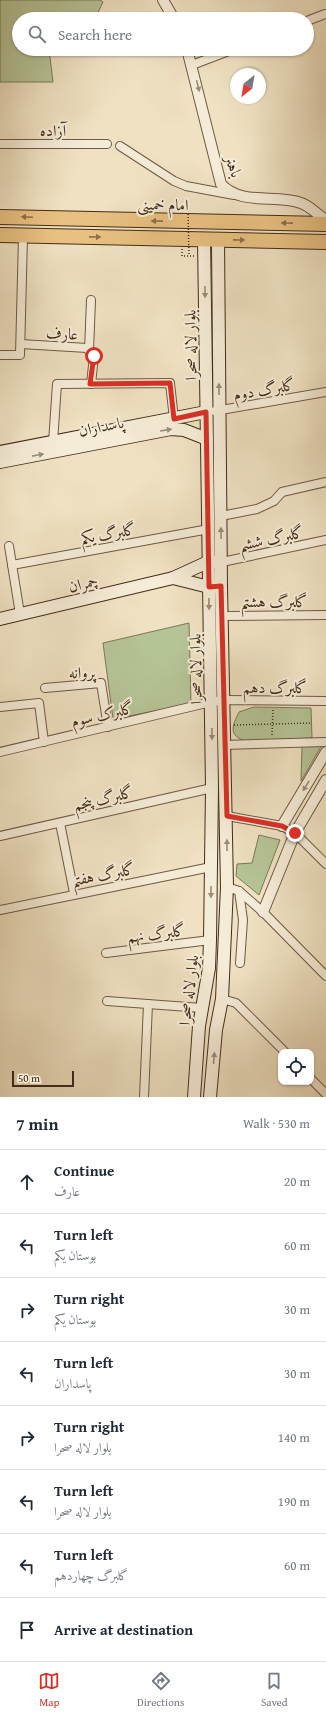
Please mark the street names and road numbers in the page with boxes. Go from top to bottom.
street label: آزاده [40,118,68,142]
street label: باهنر [218,149,249,181]
street label: امام خمینی [137,192,189,219]
street label: بلوار لاله صحرا [177,309,203,381]
street label: عارف [45,320,79,346]
street label: گلبرگ دوم [231,372,297,409]
street label: پاسداران [76,410,127,442]
street label: گلبرگ یکم [78,516,138,554]
street label: گلبرگ ششم [236,519,307,561]
street label: چمران [66,568,100,598]
street label: گلبرگ هشتم [241,589,307,618]
street label: بلوار لاله صحرا [182,633,208,705]
street label: پروانه [69,660,97,684]
street label: گلبرگ دهم [243,675,307,703]
street label: گلبرک سوم [68,695,136,736]
street label: گلبرگ پنجم [71,779,136,820]
street label: گلبرگ هفتم [69,856,138,897]
street label: گلبرگ نهم [126,918,187,952]
street label: بلوار لاله صحرا [172,953,204,1027]

